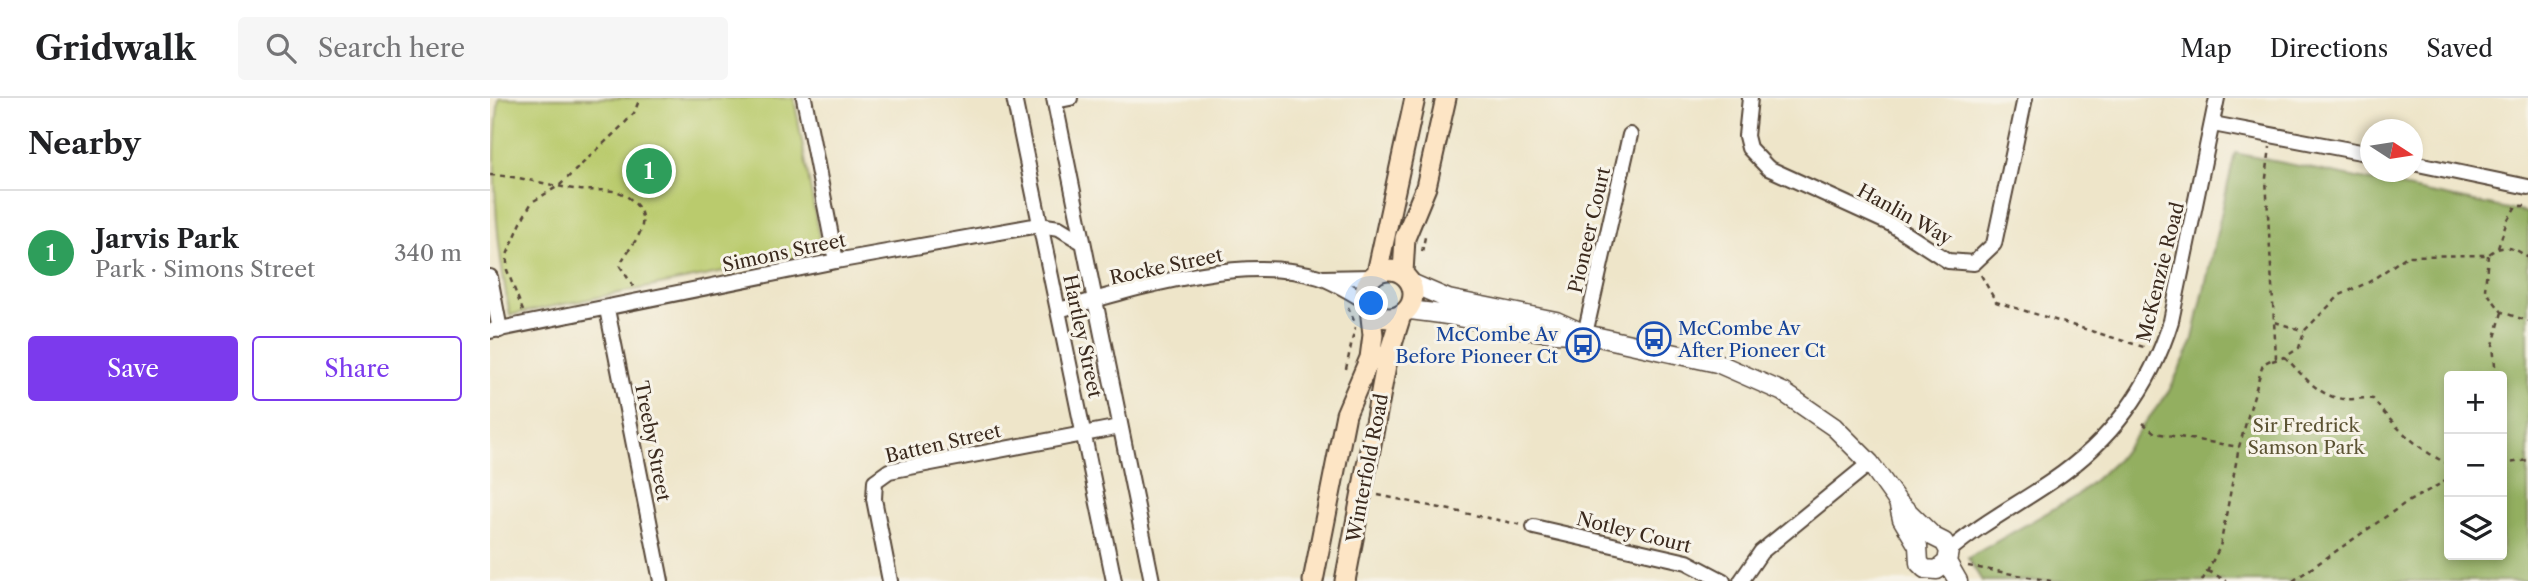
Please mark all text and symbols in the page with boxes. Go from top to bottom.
search box [238,17,728,80]
text: Gridwalk [35,28,196,69]
icon: search [262,29,300,67]
text: Search here [318,32,465,64]
text: Map [2180,34,2232,63]
text: Directions [2270,34,2388,63]
text: Saved [2426,34,2493,63]
north arrow [2360,119,2423,182]
text: Nearby [28,125,141,162]
pin: 1 [626,145,672,197]
street label: Pioneer Court [1564,165,1615,295]
street label: Hanlin Way [1853,179,1957,250]
street label: McKenzie Road [2132,199,2189,345]
text: Jarvis Park [95,223,239,255]
street label: Simons Street [720,228,848,277]
text: 1 [46,239,56,267]
text: 340 m [394,239,462,267]
street label: Rocke Street [1107,243,1225,290]
text: Park · Simons Street [95,255,315,283]
street label: Hartley Street [1058,272,1107,400]
your location [1354,286,1388,320]
place label: McCombe Av After Pioneer Ct [1677,317,1826,362]
bus stop icon: McCombe Av After Pioneer Ct [1635,320,1673,358]
place label: McCombe Av Before Pioneer Ct [1395,323,1559,368]
bus stop icon: McCombe Av Before Pioneer Ct [1564,326,1602,364]
button: Save [28,336,238,401]
button: Share [252,336,462,401]
map controls [2444,371,2507,560]
button: + [2444,371,2507,434]
street label: Treeby Street [630,379,675,503]
street label: Winterfold Road [1342,391,1393,546]
park label: Sir Fredrick Samson Park [2247,414,2366,459]
street label: Batten Street [883,419,1004,468]
button: − [2444,434,2507,497]
button: layers [2444,497,2507,560]
street label: Notley Court [1574,507,1694,558]

